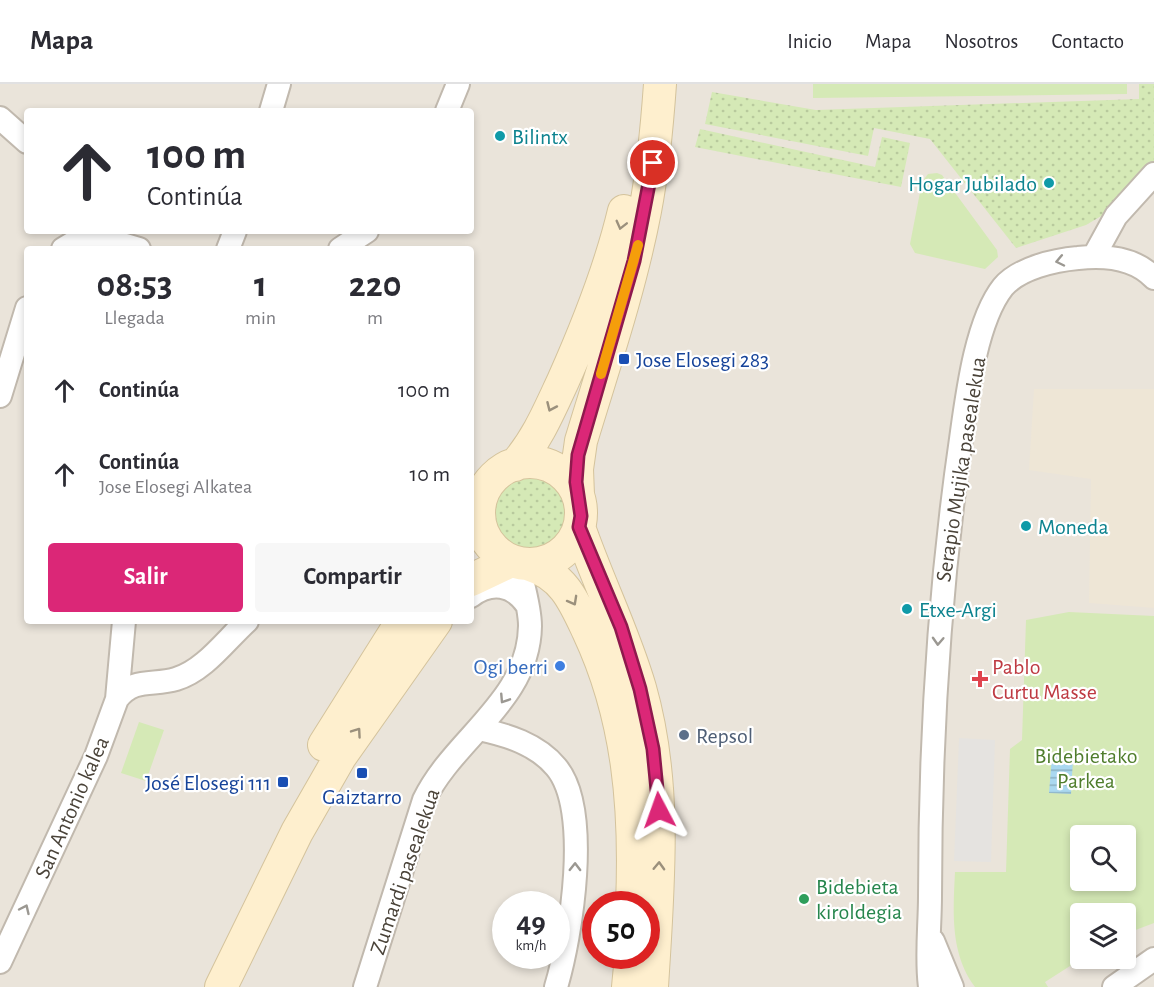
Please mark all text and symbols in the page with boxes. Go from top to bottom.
text: Mapa [30,27,93,55]
text: Inicio [787,31,832,52]
text: Mapa [865,31,912,52]
text: Nosotros [945,31,1018,52]
text: Contacto [1051,31,1124,52]
place label: Bilintx [512,126,568,148]
marker: Bilintx [493,129,507,143]
icon: ahead [48,132,126,210]
text: 100 m [147,134,246,176]
pin [627,137,678,188]
icon: arrive [636,146,669,179]
place label: Hogar Jubilado [908,173,1037,195]
marker: Hogar Jubilado [1042,176,1056,190]
text: Continúa [147,183,243,210]
one-way arrow [615,220,628,230]
one-way arrow [1055,253,1065,266]
text: 08:53 [97,267,172,303]
text: 1 [254,267,267,303]
text: 220 [349,267,401,303]
text: Llegada [104,308,165,328]
text: min [245,308,276,328]
text: m [367,308,383,328]
place label: Jose Elosegi 283 [636,349,769,371]
marker: Jose Elosegi 283 [617,352,631,366]
street label: Serapio Mujika pasealekua [932,355,990,583]
icon: ahead [48,374,81,407]
text: Continúa [99,379,179,401]
text: 100 m [398,379,450,401]
one-way arrow [546,400,558,411]
text: Continúa [99,451,179,473]
icon: ahead [48,458,81,491]
text: 10 m [410,463,450,485]
text: Jose Elosegi Alkatea [99,477,252,497]
place label: Moneda [1038,516,1109,538]
marker: Moneda [1019,519,1033,533]
button: Salir [48,543,243,612]
button: Compartir [255,543,450,612]
one-way arrow [566,595,577,605]
place label: Etxe-Argi [919,599,997,621]
marker: Etxe-Argi [900,602,914,616]
one-way arrow [932,637,945,646]
place label: Ogi berri [473,656,548,678]
place label: Pablo Curtu Masse [992,656,1097,703]
marker: Ogi berri [553,659,567,673]
marker: Pablo Curtu Masse [973,672,987,686]
one-way arrow [500,692,511,703]
place label: Repsol [696,725,753,747]
one-way arrow [350,727,361,738]
marker: Repsol [677,728,691,742]
street label: San Antonio kalea [31,733,113,882]
park label: Bidebietako Parkea [1034,745,1138,792]
marker: Gaiztarro [355,766,369,780]
place label: José Elosegi 111 [145,772,271,794]
marker: José Elosegi 111 [276,775,290,789]
position arrow [627,778,691,842]
street label: Zumardi pasealekua [366,785,444,957]
place label: Gaiztarro [322,786,402,808]
map controls [1070,825,1136,969]
button: search [1070,825,1136,891]
one-way arrow [653,861,666,870]
one-way arrow [569,863,581,872]
place label: Bidebieta kiroldegia [816,876,902,923]
speed limit sign: 50 [582,891,660,969]
marker: Bidebieta kiroldegia [797,892,811,906]
button: layers [1070,903,1136,969]
one-way arrow [17,904,29,915]
text: 49 [516,908,546,938]
text: km/h [516,938,546,953]

